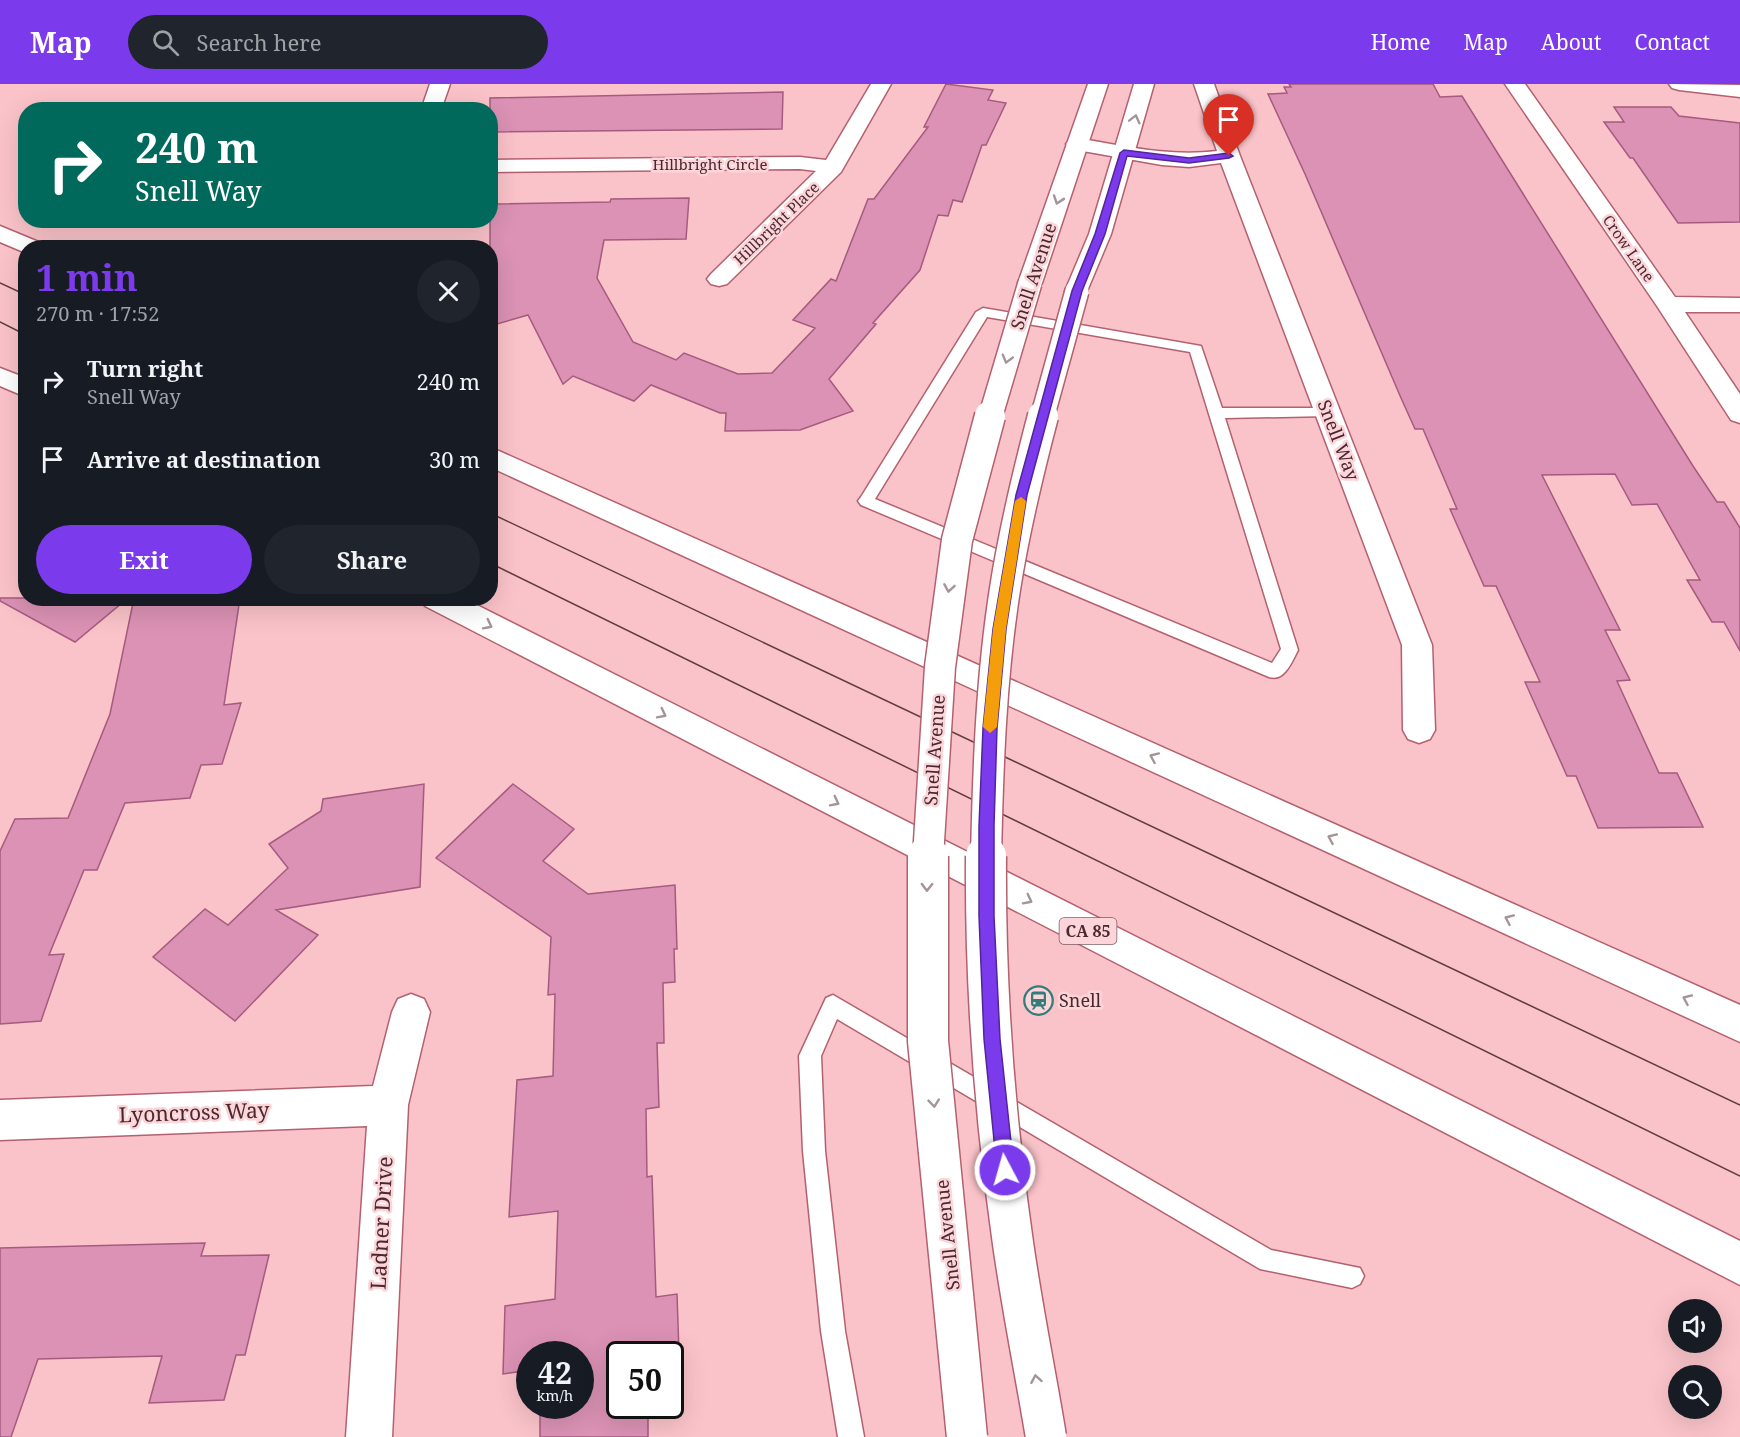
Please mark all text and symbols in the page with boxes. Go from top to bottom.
search box [128,15,548,69]
text: Map [30,23,92,61]
icon: search [149,26,182,59]
text: Search here [197,27,321,57]
text: Home [1371,28,1431,56]
text: Map [1464,28,1508,56]
text: About [1541,28,1602,56]
text: Contact [1635,28,1710,56]
pin [1203,94,1254,156]
icon: arrive [1212,103,1245,136]
one-way arrow [1127,114,1140,124]
text: 240 m [135,118,259,175]
icon: right [36,126,114,204]
street label: Hillbright Circle [653,154,767,174]
text: Snell Way [135,172,262,209]
street label: Hillbright Place [729,177,823,269]
one-way arrow [1053,194,1066,205]
street label: Crow Lane [1599,211,1659,285]
street label: Snell Avenue [1004,219,1062,333]
text: 1 min [36,253,138,302]
button: close [417,260,480,323]
text: 270 m · 17:52 [36,300,159,327]
text: Turn right [87,353,203,383]
one-way arrow [1002,354,1015,364]
icon: right [36,365,69,398]
text: 240 m [417,366,480,396]
text: Snell Way [87,383,181,410]
street label: Snell Way [1313,396,1366,484]
icon: arrive [36,443,69,476]
text: Arrive at destination [87,444,321,474]
text: 30 m [429,444,480,474]
button: Exit [36,525,252,594]
button: Share [264,525,480,594]
one-way arrow [944,584,956,593]
one-way arrow [481,618,492,629]
street label: Snell Avenue [918,694,950,806]
one-way arrow [655,706,666,718]
one-way arrow [1150,753,1161,765]
one-way arrow [829,795,840,807]
one-way arrow [1327,833,1338,845]
one-way arrow [920,883,933,892]
one-way arrow [1021,893,1032,905]
one-way arrow [1505,914,1516,926]
road number: CA 85 [1060,918,1116,944]
station icon: Snell [1022,984,1054,1016]
place label: Snell [1059,988,1102,1012]
one-way arrow [1682,995,1693,1007]
street label: Lyoncross Way [118,1095,270,1129]
one-way arrow [927,1098,940,1108]
position arrow [973,1138,1037,1202]
street label: Ladner Drive [364,1156,398,1290]
street label: Snell Avenue [929,1178,965,1292]
map controls [1668,1299,1722,1419]
button: sound [1668,1299,1722,1353]
speed limit sign: 50 [606,1341,684,1419]
text: 42 [538,1352,572,1393]
button: search [1668,1365,1722,1419]
one-way arrow [1031,1375,1043,1384]
text: km/h [537,1385,573,1405]

